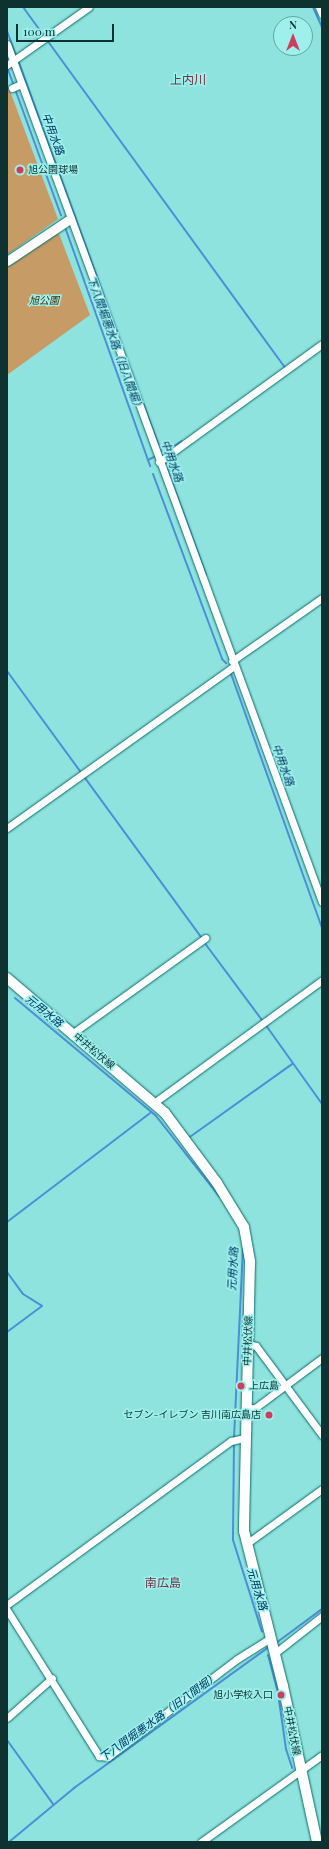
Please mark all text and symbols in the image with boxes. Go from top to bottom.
scale bar [18,16,116,42]
north arrow [273,16,313,56]
text: N [289,17,297,32]
text: 100 m [23,23,55,39]
district label: 上内川 [170,73,206,87]
water label: 中用水路 [39,111,67,157]
place label: 旭公園球場 [28,164,78,176]
marker: 旭公園球場 [15,165,25,175]
water label: 下八間堀悪水路（旧八間堀） [84,275,146,413]
park label: 旭公園 [29,295,59,307]
water label: 中用水路 [158,438,186,484]
water label: 中用水路 [269,742,297,788]
water label: 元用水路 [23,992,65,1030]
street label: 中井松伏線 [71,1030,117,1072]
water label: 元用水路 [225,1247,241,1291]
street label: 中井松伏線 [241,1316,255,1366]
place label: 上広島 [249,1380,279,1392]
marker: 上広島 [236,1381,246,1391]
place label: セブン-イレブン 吉川南広島店 [124,1409,261,1421]
marker: セブン-イレブン 吉川南広島店 [264,1410,274,1420]
water label: 元用水路 [244,1566,270,1612]
district label: 南広島 [145,1576,181,1590]
water label: 下八間堀悪水路（旧八間堀） [97,1670,221,1764]
place label: 旭小学校入口 [213,1689,273,1701]
marker: 旭小学校入口 [276,1690,286,1700]
street label: 中井松伏線 [281,1705,303,1757]

